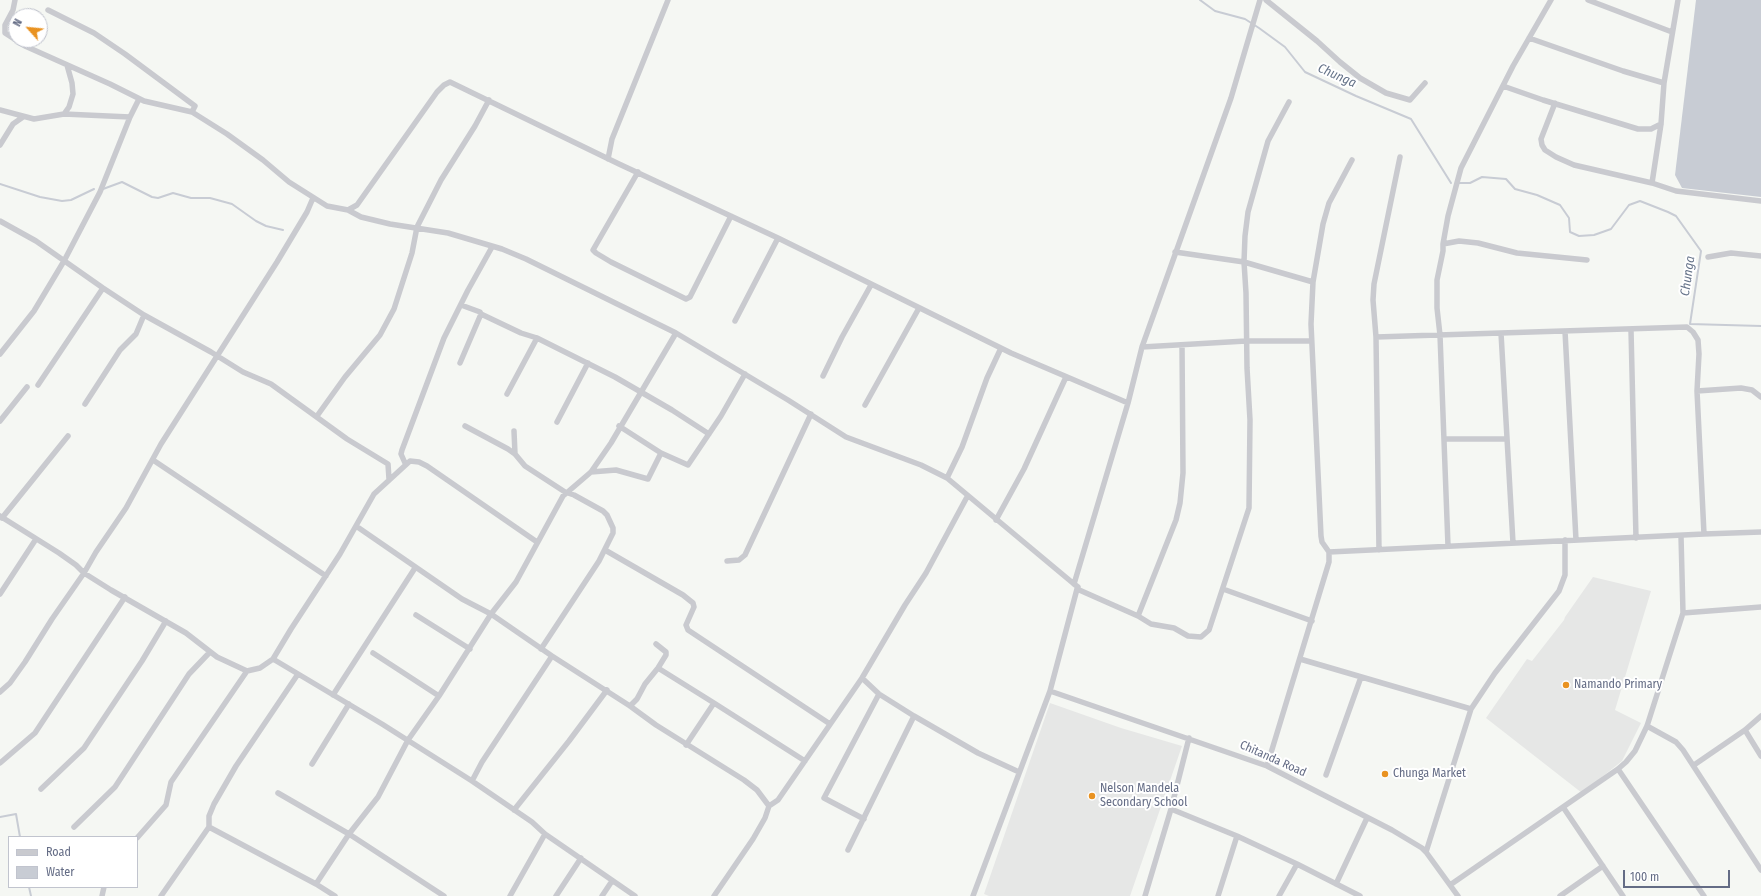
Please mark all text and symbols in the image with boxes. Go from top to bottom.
north arrow [8,8,48,48]
text: N [10,17,25,29]
water label: Chunga [1315,61,1359,91]
water label: Chunga [1677,255,1699,297]
place label: Namando Primary [1574,678,1662,692]
marker: Namando Primary [1561,680,1571,690]
street label: Chitanda Road [1237,738,1309,780]
place label: Chunga Market [1393,767,1466,781]
marker: Chunga Market [1380,769,1390,779]
place label: Nelson Mandela Secondary School [1100,782,1187,810]
marker: Nelson Mandela Secondary School [1087,791,1097,801]
legend [8,836,138,888]
text: Road [46,845,71,859]
scale bar [1625,862,1732,888]
text: Water [46,865,74,879]
text: 100 m [1630,870,1659,884]

